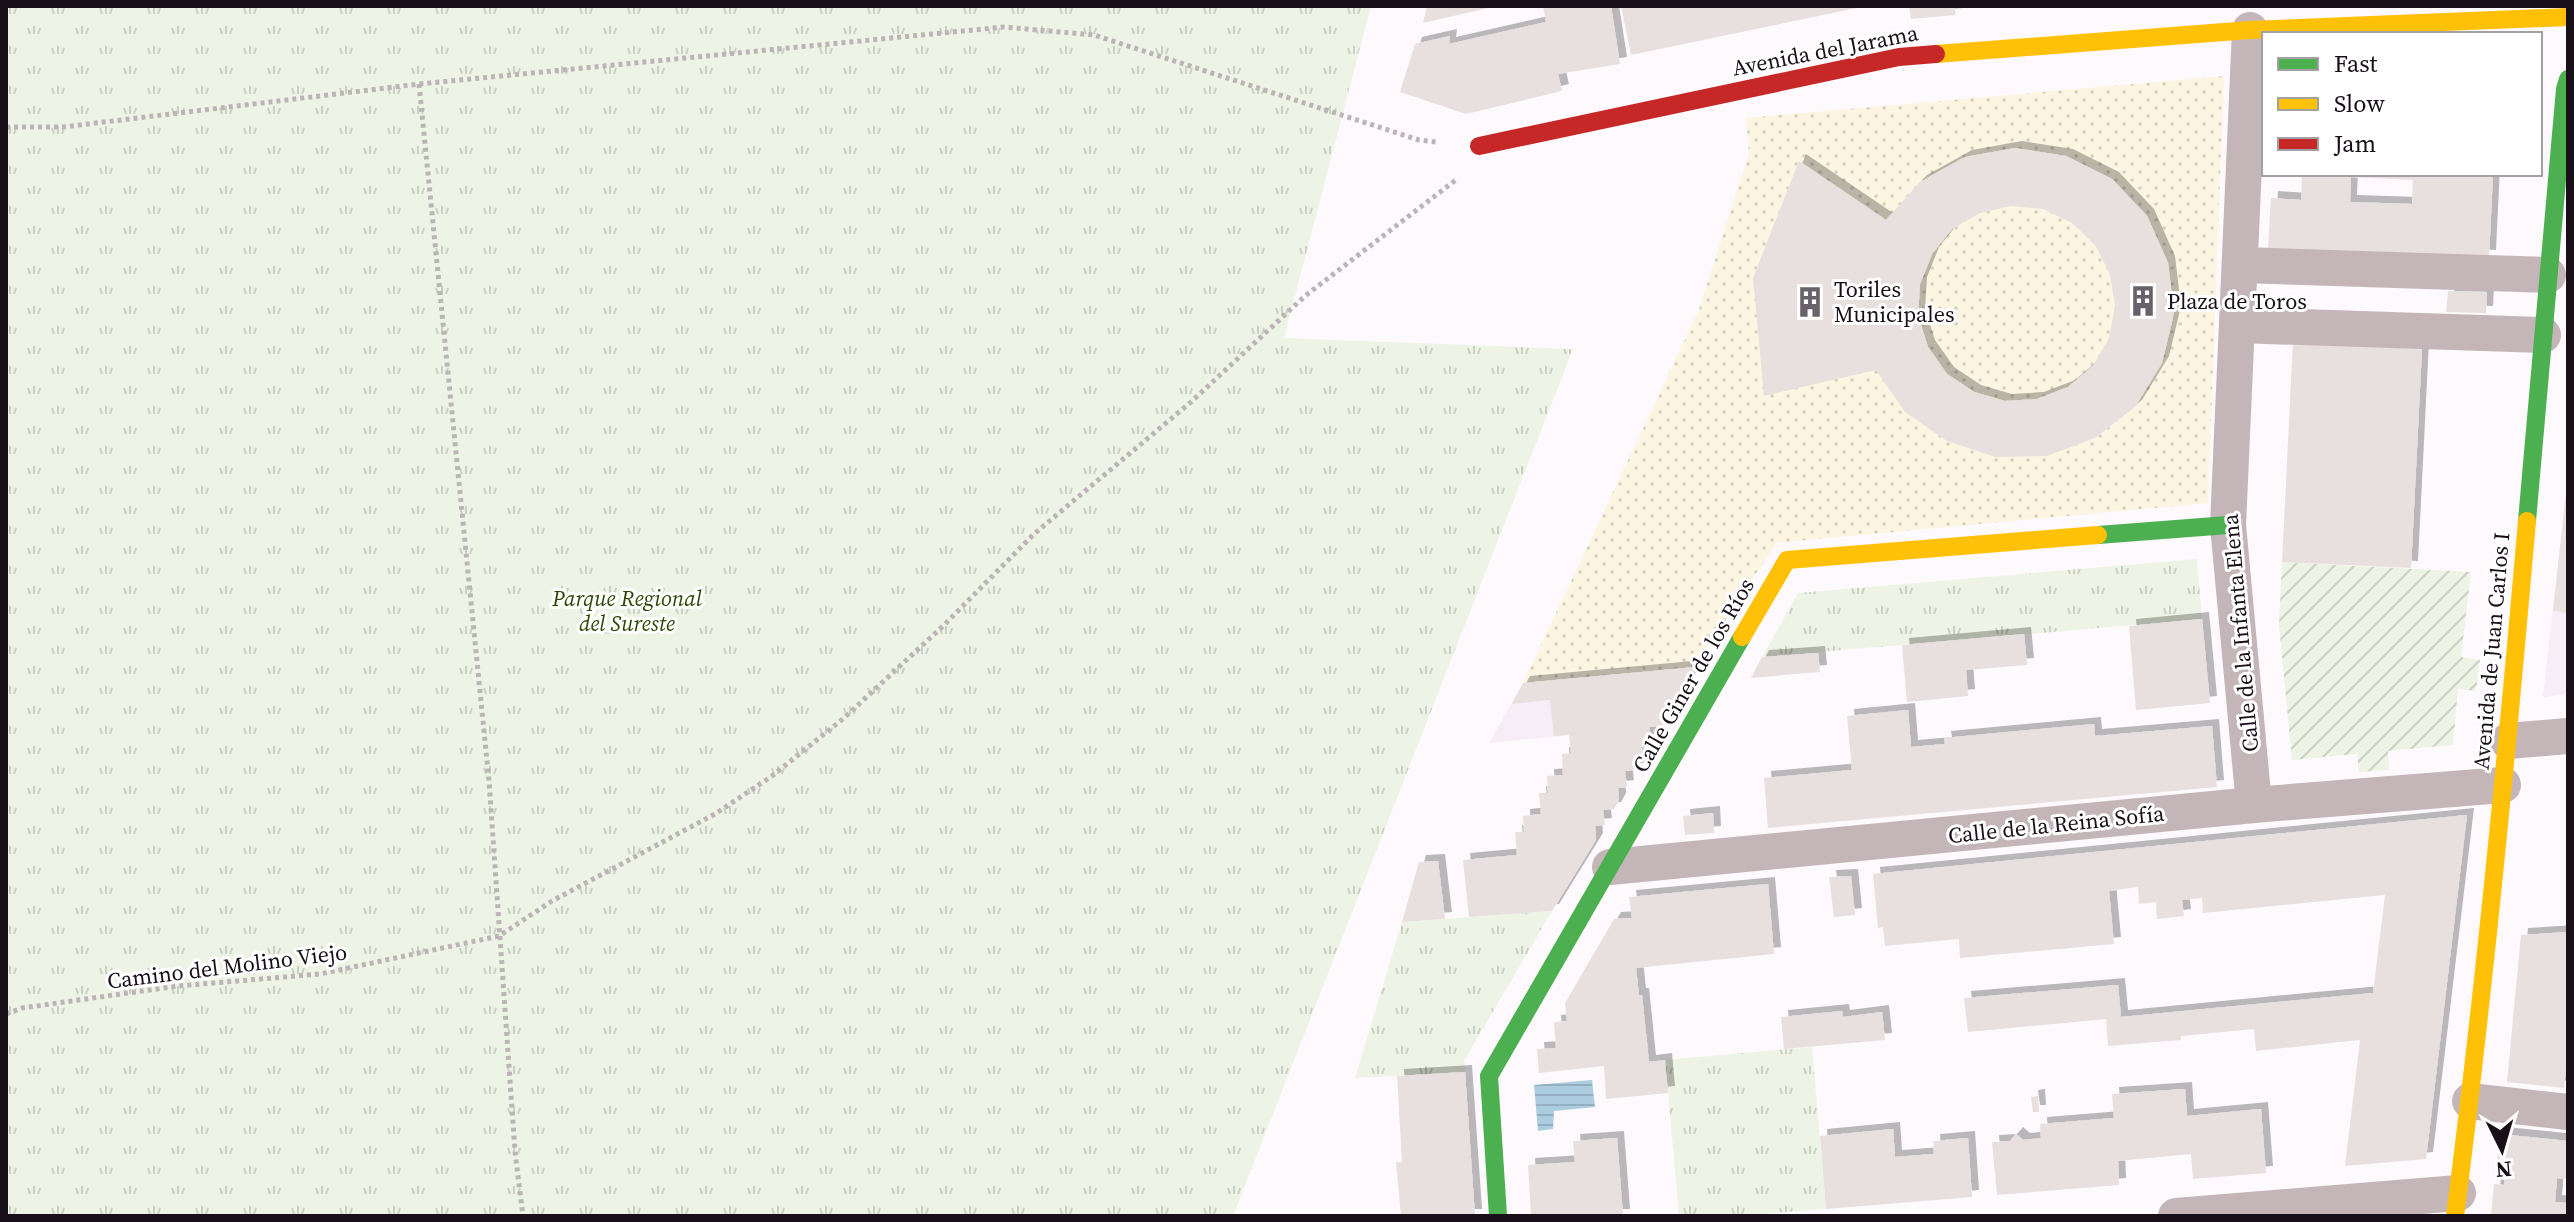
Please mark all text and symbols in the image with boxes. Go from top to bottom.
street label: Avenida del Jarama [1730,17,1921,83]
legend [2262,32,2542,176]
text: Fast [2334,47,2378,80]
text: Slow [2334,87,2385,120]
text: Jam [2333,127,2376,160]
place label: Toriles Municipales [1834,274,1955,329]
building icon: Plaza de Toros [2126,284,2160,318]
building icon: Toriles Municipales [1793,285,1827,319]
place label: Plaza de Toros [2167,286,2307,316]
street label: Calle de la Infanta Elena [2215,512,2265,753]
street label: Avenida de Juan Carlos I [2466,531,2516,771]
street label: Calle Giner de los Ríos [1625,572,1761,778]
park label: Parque Regional del Sureste [551,583,703,638]
street label: Calle de la Reina Sofía [1946,798,2166,850]
street label: Camino del Molino Viejo [105,936,349,996]
north arrow [2462,1110,2542,1190]
text: N [2494,1154,2513,1186]

